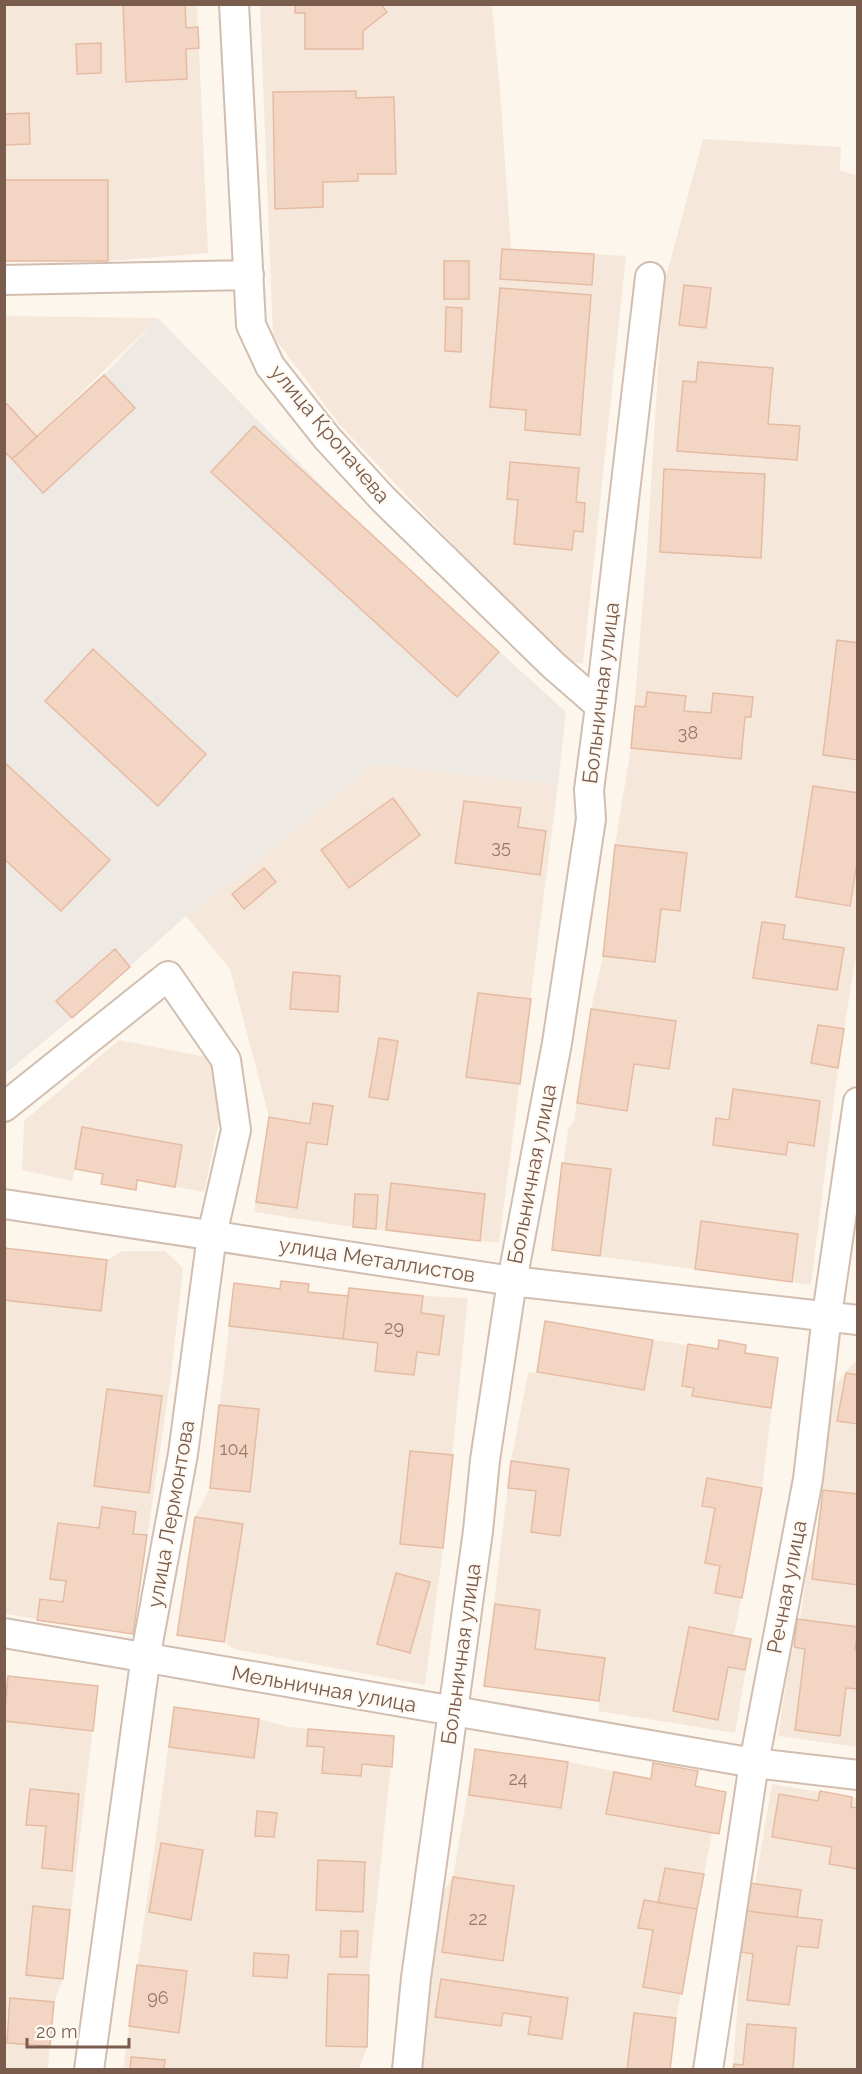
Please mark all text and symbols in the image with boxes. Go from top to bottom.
street label: улица Кропачева [265,359,395,508]
street label: Больничная улица [577,601,624,785]
house number: 38 [678,722,698,743]
house number: 35 [491,836,511,857]
street label: Больничная улица [502,1082,561,1266]
street label: улица Металлистов [277,1232,477,1287]
house number: 29 [384,1317,404,1338]
street label: улица Лермонтова [142,1418,199,1610]
house number: 104 [220,1438,248,1459]
street label: Речная улица [761,1518,812,1656]
street label: Больничная улица [435,1562,486,1746]
street label: Мельничная улица [230,1660,418,1717]
house number: 24 [508,1768,528,1789]
house number: 22 [469,1908,487,1929]
house number: 96 [147,1987,169,2008]
scale bar [27,2011,129,2049]
text: 20 m [36,2021,78,2042]

